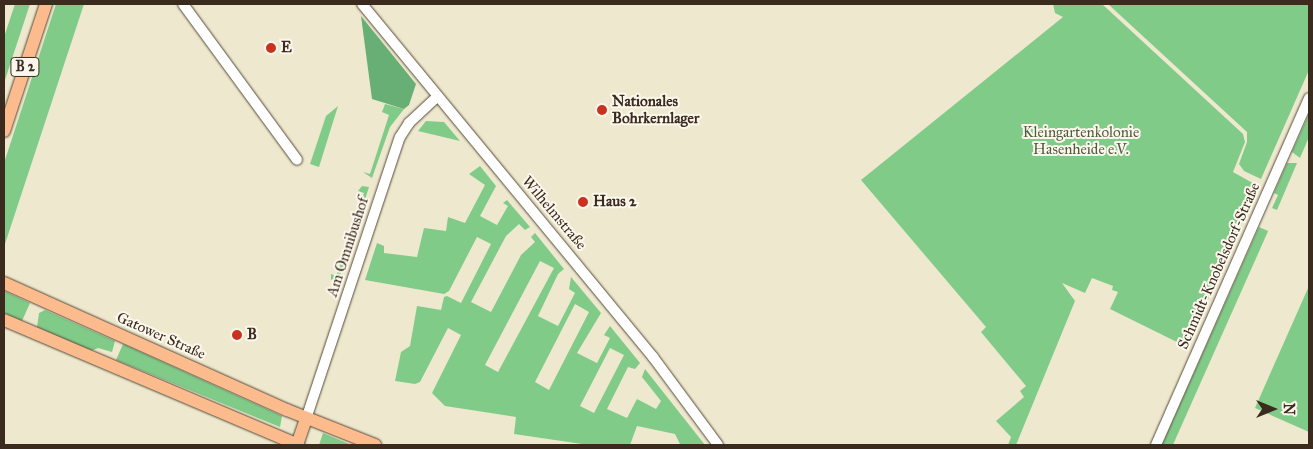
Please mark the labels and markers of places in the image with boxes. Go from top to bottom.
place label: E [281,39,292,57]
marker: E [265,42,277,54]
place label: Nationales Bohrkernlager [612,92,699,127]
marker: Nationales Bohrkernlager [596,104,608,116]
place label: Haus 2 [593,193,636,211]
marker: Haus 2 [577,196,589,208]
place label: B [247,326,257,344]
marker: B [231,329,243,341]

